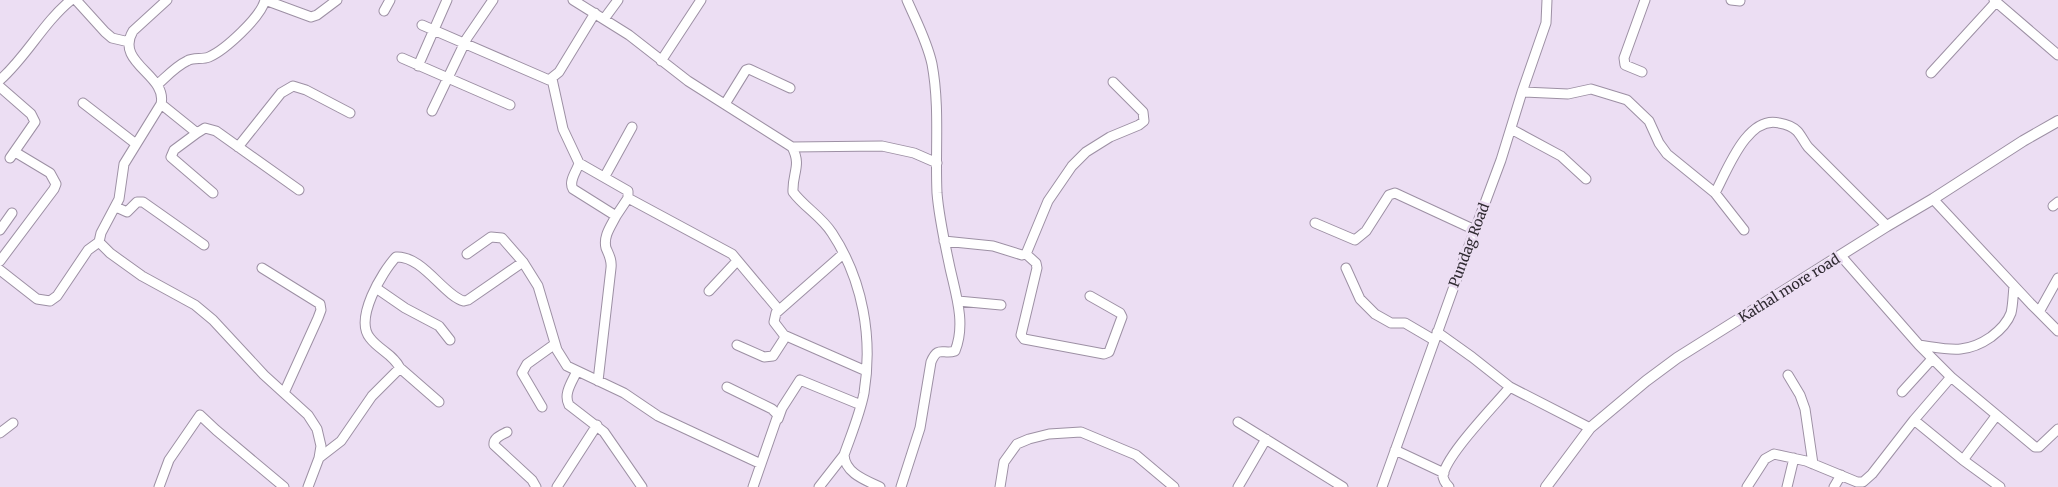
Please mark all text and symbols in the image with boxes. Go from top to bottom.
street label: Pundag Road [1445,200,1494,290]
street label: Kathal more road [1735,249,1844,326]

